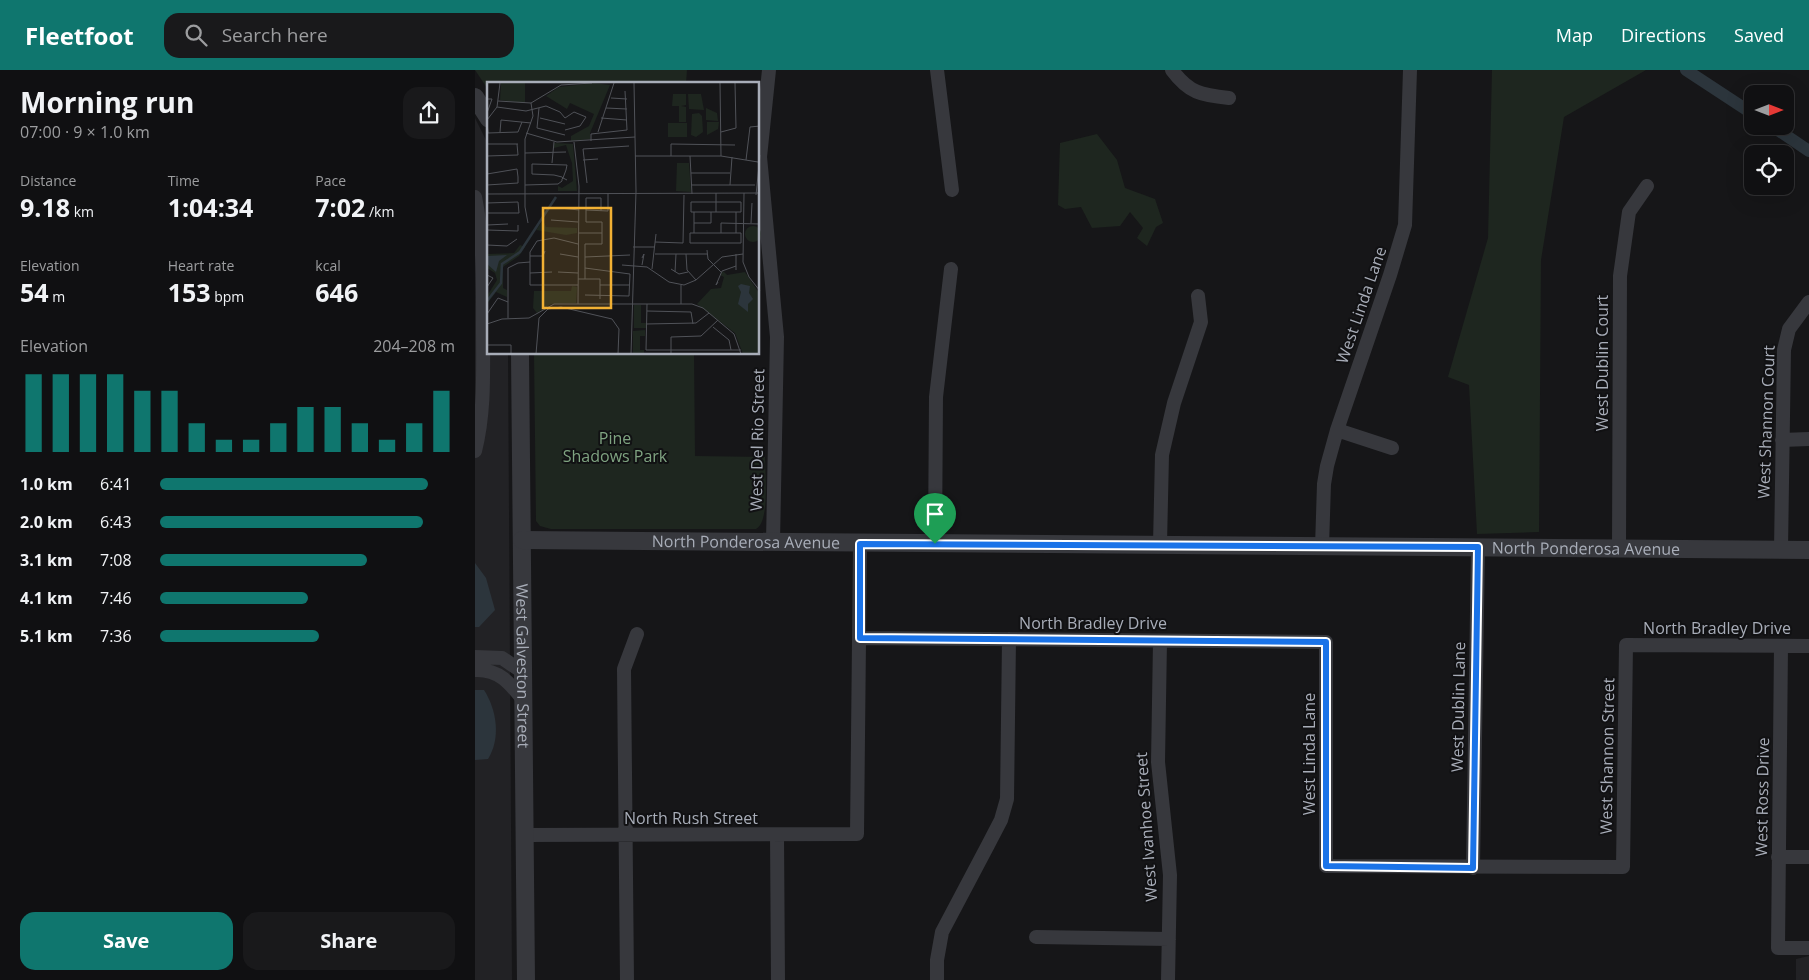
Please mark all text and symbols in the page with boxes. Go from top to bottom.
search box [164,13,514,58]
text: Fleetfoot [25,19,134,52]
icon: search [182,21,210,49]
text: Search here [222,22,328,48]
text: Map [1556,23,1593,47]
text: Directions [1621,23,1706,47]
text: Saved [1734,23,1784,47]
inset map [487,82,760,355]
text: Morning run [20,83,194,121]
north arrow [1744,85,1794,135]
map controls [1744,85,1794,195]
button: share [403,87,455,139]
text: 07:00 · 9 × 1.0 km [20,121,150,143]
button: locate [1744,145,1794,195]
text: Distance [20,171,76,190]
text: Time [168,171,200,190]
text: Pace [315,171,346,190]
text: 9.18 [20,190,70,224]
text: 1:04:34 [168,190,253,224]
text: 7:02 [315,190,365,224]
text: km [70,202,94,221]
text: /km [365,202,394,221]
street label: West Linda Lane [1331,244,1391,366]
text: Elevation [20,256,79,275]
text: Heart rate [168,256,234,275]
text: kcal [315,256,341,275]
text: 54 [20,275,49,309]
text: 153 [168,275,211,309]
text: 646 [315,275,358,309]
text: m [49,287,65,306]
text: bpm [211,287,244,306]
street label: West Dublin Court [1591,295,1613,431]
text: Elevation [20,335,88,357]
text: 204–208 m [373,335,455,357]
street label: West Shannon Court [1752,345,1780,499]
street label: West Del Rio Street [745,368,769,511]
park label: Pine Shadows Park [563,427,668,467]
text: 1.0 km [20,473,73,495]
text: 6:41 [100,473,132,495]
pin [914,493,956,544]
icon: arrive [921,500,949,528]
text: 2.0 km [20,511,73,533]
text: 6:43 [100,511,132,533]
street label: North Ponderosa Avenue [652,530,840,553]
street label: North Ponderosa Avenue [1492,537,1680,560]
text: 3.1 km [20,549,73,571]
text: 7:08 [100,549,132,571]
street label: West Galveston Street [511,584,535,749]
text: 4.1 km [20,587,73,609]
text: 7:46 [100,587,132,609]
street label: North Bradley Drive [1019,612,1167,634]
street label: North Bradley Drive [1643,617,1791,639]
text: 5.1 km [20,625,73,647]
text: 7:36 [100,625,132,647]
street label: West Dublin Lane [1446,642,1470,772]
street label: West Shannon Street [1595,677,1619,834]
street label: West Linda Lane [1298,693,1320,815]
street label: West Ross Drive [1750,737,1774,857]
street label: West Ivanhoe Street [1130,751,1162,902]
street label: North Rush Street [624,807,758,829]
button: Save [20,912,233,970]
button: Share [243,912,455,970]

